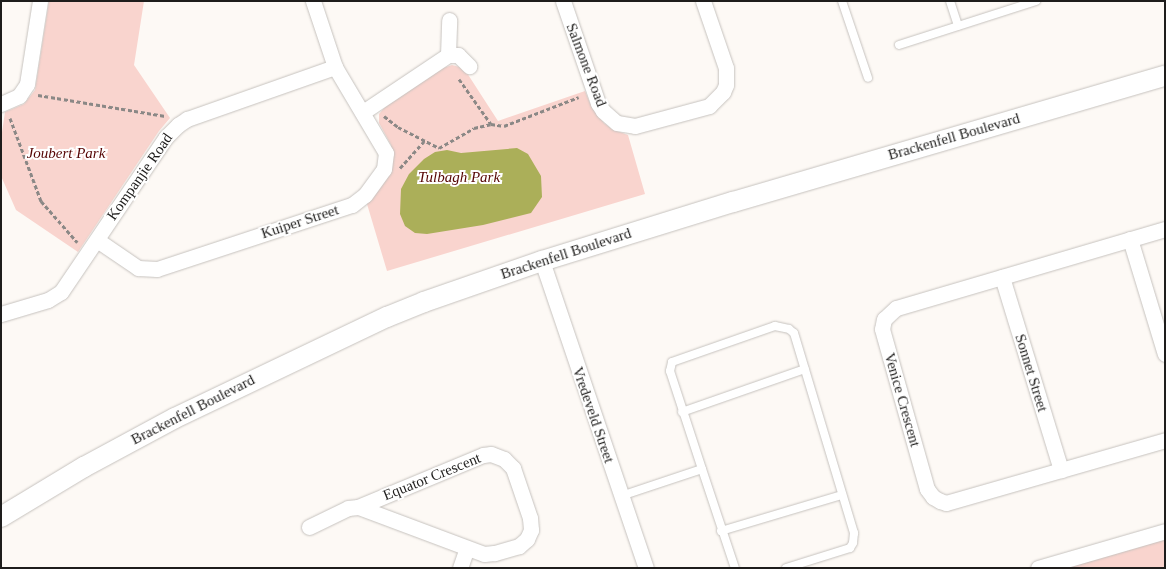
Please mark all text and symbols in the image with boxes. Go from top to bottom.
street label: Salmone Road [562,21,610,109]
street label: Brackenfell Boulevard [886,110,1022,164]
street label: Kompanjie Road [103,130,177,224]
park label: Joubert Park [27,145,105,163]
park label: Tulbagh Park [418,169,500,187]
street label: Kuiper Street [259,201,341,243]
street label: Brackenfell Boulevard [498,224,634,284]
street label: Sonnet Street [1011,332,1051,414]
street label: Venice Crescent [880,351,924,449]
street label: Vredeveld Street [568,365,618,465]
street label: Brackenfell Boulevard [128,371,258,449]
street label: Equator Crescent [381,449,483,505]

